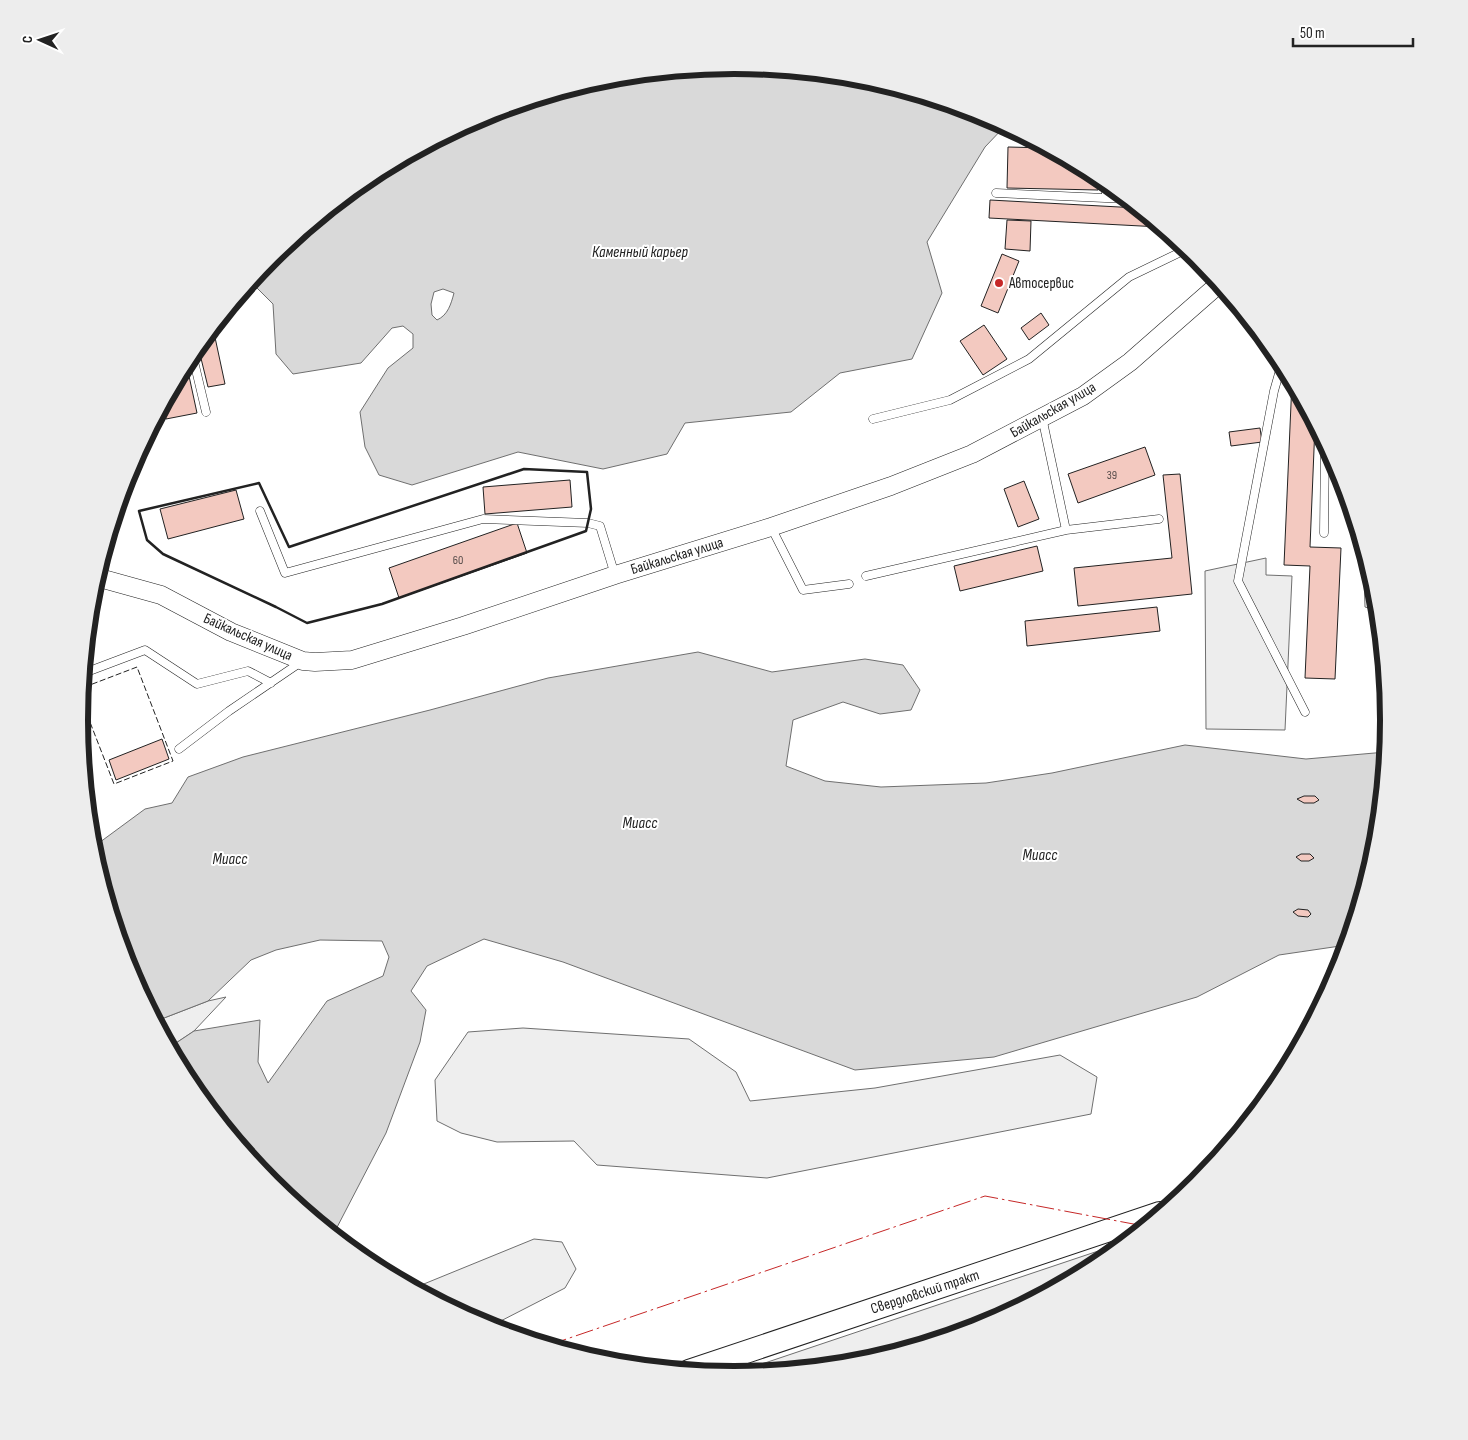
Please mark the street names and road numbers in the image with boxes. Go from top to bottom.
street label: Байкальская улица [1007,378,1099,442]
street label: Байкальская улица [628,533,726,579]
street label: Байкальская улица [200,609,296,665]
street label: Свердловский тракт [868,1265,982,1319]

